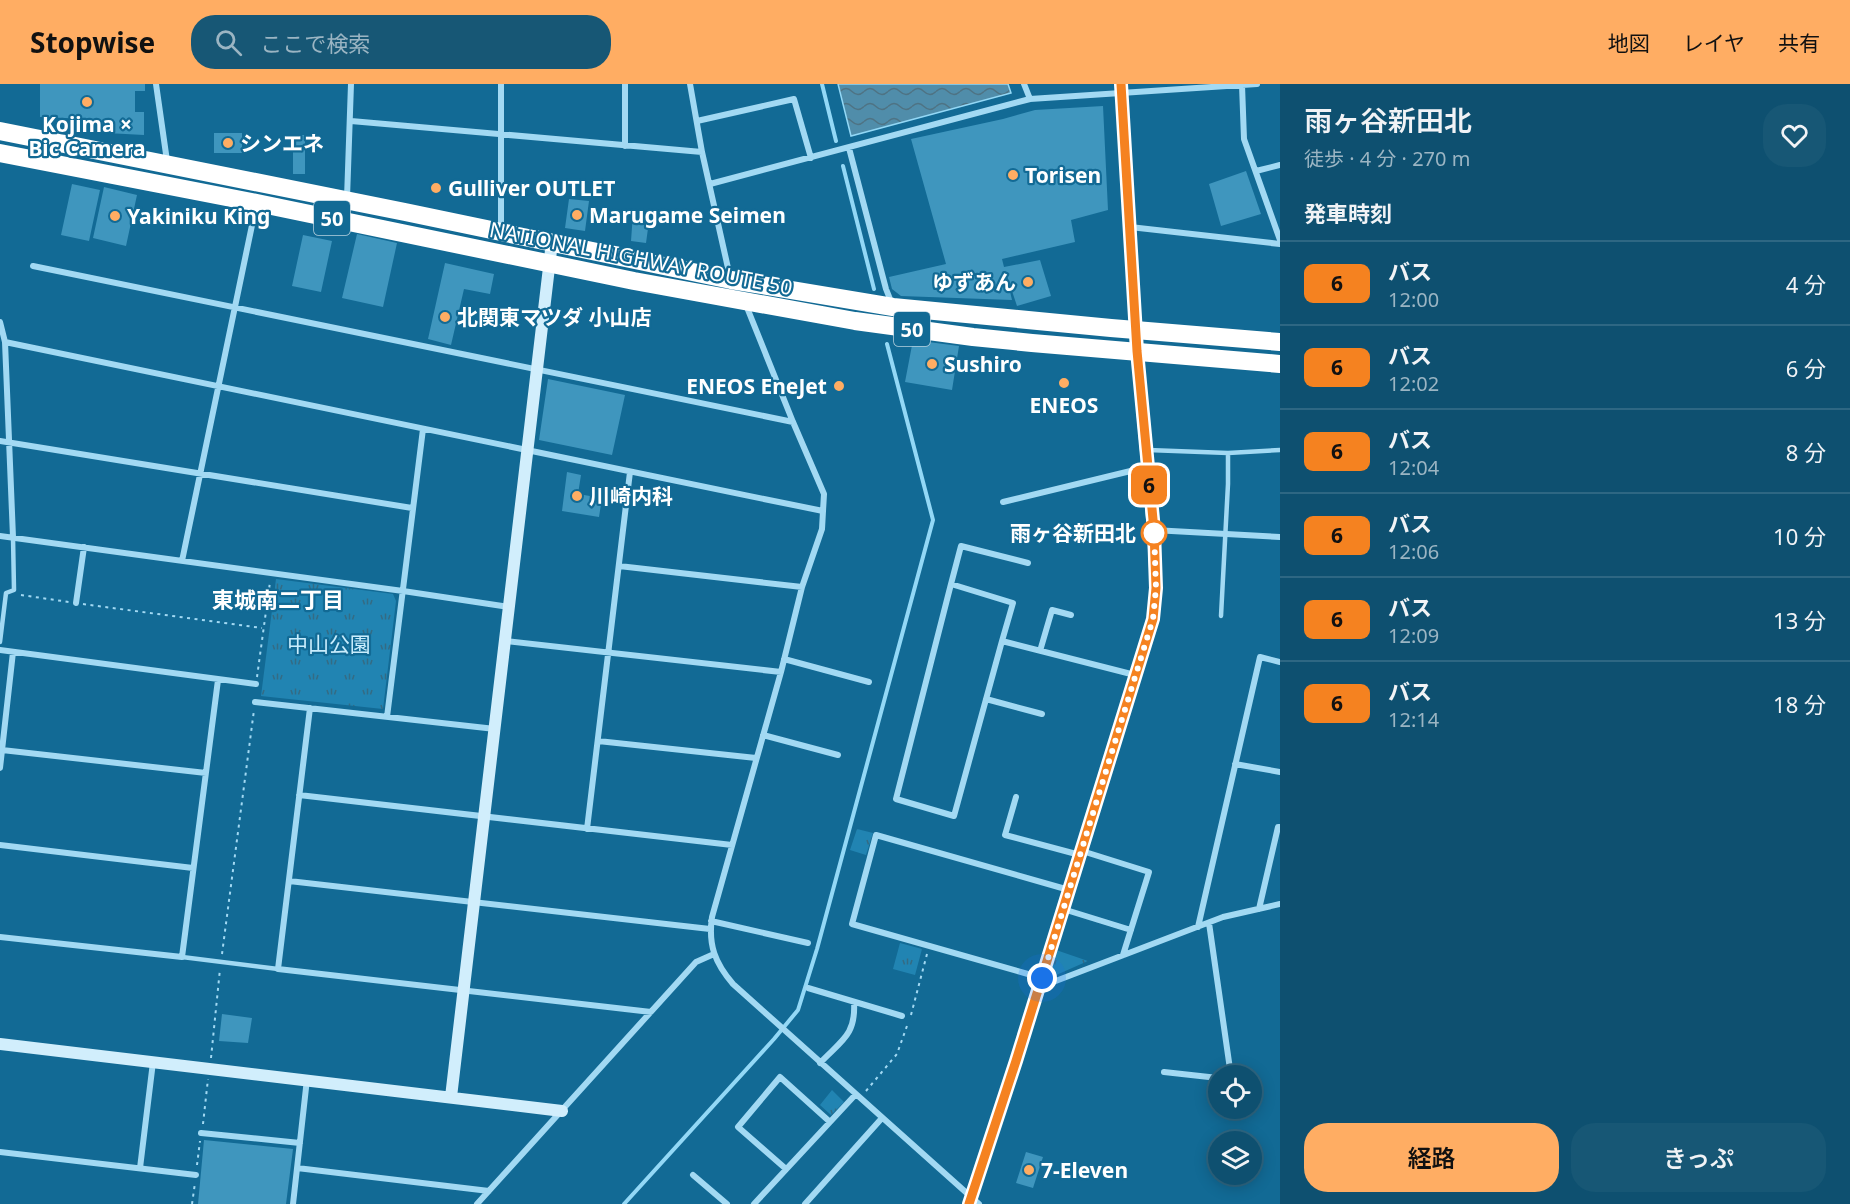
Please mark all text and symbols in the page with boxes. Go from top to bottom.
search box [191,15,611,69]
text: Stopwise [30,23,155,61]
icon: search [212,26,245,59]
text: ここで検索 [260,28,370,58]
text: 地図 [1608,29,1650,57]
text: レイヤ [1683,29,1745,57]
text: 共有 [1778,29,1820,57]
marker: Kojima × Bic Camera [80,95,94,109]
text: 雨ヶ谷新田北 [1304,101,1472,139]
button: heart [1763,104,1826,167]
place label: Kojima × Bic Camera [28,110,146,162]
place label: シンエネ [240,129,324,157]
marker: シンエネ [221,136,235,150]
text: 徒歩 · 4 分 · 270 m [1304,145,1470,172]
place label: Torisen [1025,161,1101,189]
marker: Torisen [1006,168,1020,182]
place label: Gulliver OUTLET [448,174,615,202]
marker: Gulliver OUTLET [429,181,443,195]
text: 発車時刻 [1304,198,1392,228]
road number: 50 [314,201,350,235]
place label: Marugame Seimen [589,201,786,229]
place label: Yakiniku King [127,202,270,230]
marker: Marugame Seimen [570,208,584,222]
marker: Yakiniku King [108,209,122,223]
street label: NATIONAL HIGHWAY ROUTE 50 [487,215,795,301]
text: バス [1388,256,1432,286]
place label: ゆずあん [932,268,1016,296]
text: 6 [1331,269,1343,297]
text: 4 分 [1786,269,1826,299]
marker: ゆずあん [1021,275,1035,289]
text: 12:00 [1388,286,1439,313]
place label: 北関東マツダ 小山店 [457,303,651,331]
marker: 北関東マツダ 小山店 [438,310,452,324]
road number: 50 [894,312,930,346]
text: バス [1388,340,1432,370]
place label: Sushiro [944,350,1022,378]
text: 6 [1331,353,1343,381]
text: 6 分 [1786,353,1826,383]
marker: Sushiro [925,357,939,371]
text: 12:02 [1388,370,1439,397]
place label: ENEOS EneJet [686,372,827,400]
marker: ENEOS [1057,376,1071,390]
marker: ENEOS EneJet [832,379,846,393]
place label: ENEOS [1030,391,1098,419]
text: バス [1388,424,1432,454]
text: 6 [1331,437,1343,465]
text: 8 分 [1786,437,1826,467]
text: 12:04 [1388,454,1439,481]
line badge: 6 [1130,466,1168,504]
text: 6 [1143,471,1155,499]
place label: 川崎内科 [589,482,673,510]
marker: 川崎内科 [570,489,584,503]
text: バス [1388,508,1432,538]
place label: 雨ヶ谷新田北 [1010,519,1136,547]
marker: 雨ヶ谷新田北 [1141,520,1167,546]
text: 6 [1331,521,1343,549]
text: 10 分 [1773,521,1826,551]
text: 12:06 [1388,538,1439,565]
district label: 東城南二丁目 [212,584,344,614]
text: バス [1388,592,1432,622]
text: 6 [1331,605,1343,633]
text: 13 分 [1773,605,1826,635]
text: 12:09 [1388,622,1439,649]
park label: 中山公園 [287,630,371,658]
text: バス [1388,676,1432,706]
text: 6 [1331,689,1343,717]
text: 18 分 [1773,689,1826,719]
text: 12:14 [1388,706,1439,733]
your location [1027,963,1057,993]
map controls [1208,1065,1262,1185]
button: locate [1208,1065,1262,1119]
button: 経路 [1304,1123,1559,1192]
button: きっぷ [1571,1123,1826,1192]
button: layers [1208,1131,1262,1185]
place label: 7-Eleven [1041,1156,1128,1184]
marker: 7-Eleven [1022,1163,1036,1177]

